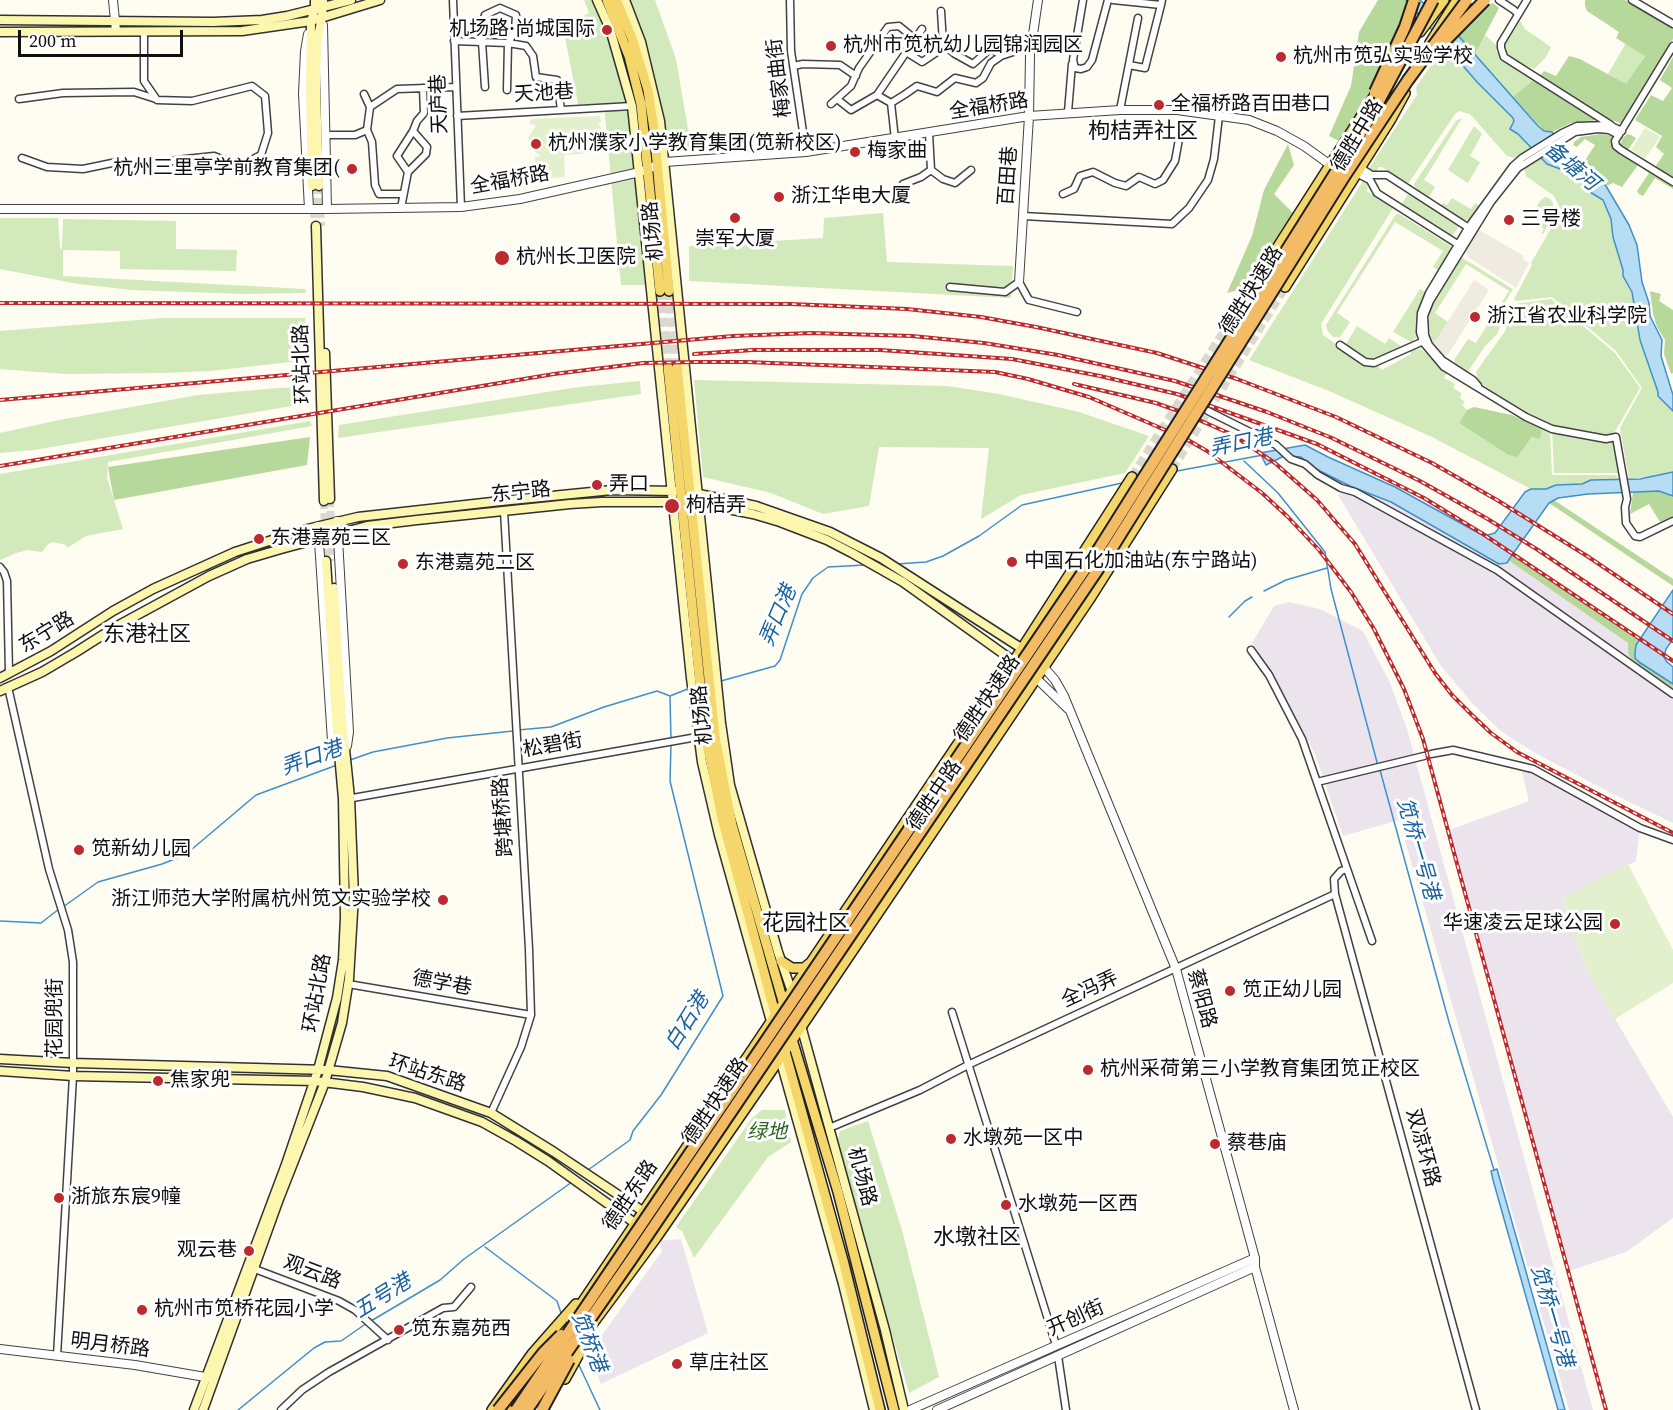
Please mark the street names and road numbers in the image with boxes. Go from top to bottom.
street label: 梅家曲街 [763,37,797,119]
street label: 天庐巷 [427,74,453,134]
street label: 天池巷 [513,80,575,108]
street label: 全福桥路 [948,89,1030,125]
street label: 德胜中路 [1327,96,1389,176]
street label: 百田巷 [995,145,1023,207]
street label: 全福桥路 [469,162,551,200]
street label: 机场路 [639,200,669,262]
street label: 德胜快速路 [1215,242,1289,340]
street label: 环站北路 [290,324,316,404]
street label: 东宁路 [490,478,552,508]
street label: 东宁路 [15,607,79,659]
street label: 德胜快速路 [950,651,1026,747]
street label: 机场路 [688,684,718,746]
street label: 松碧街 [521,729,585,763]
street label: 德胜中路 [903,756,967,836]
street label: 跨塘桥路 [489,776,519,858]
street label: 环站北路 [299,952,337,1034]
street label: 全冯弄 [1058,966,1122,1014]
street label: 德学巷 [410,967,474,1001]
street label: 蔡阳路 [1182,967,1220,1031]
street label: 花园兜街 [44,978,68,1058]
street label: 环站东路 [385,1050,469,1098]
street label: 德胜快速路 [678,1054,754,1150]
street label: 双凉环路 [1400,1106,1444,1190]
street label: 机场路 [842,1145,880,1209]
street label: 德胜东路 [599,1156,663,1236]
street label: 观云路 [280,1251,344,1295]
street label: 开创街 [1044,1296,1108,1342]
street label: 明月桥路 [69,1329,151,1363]

